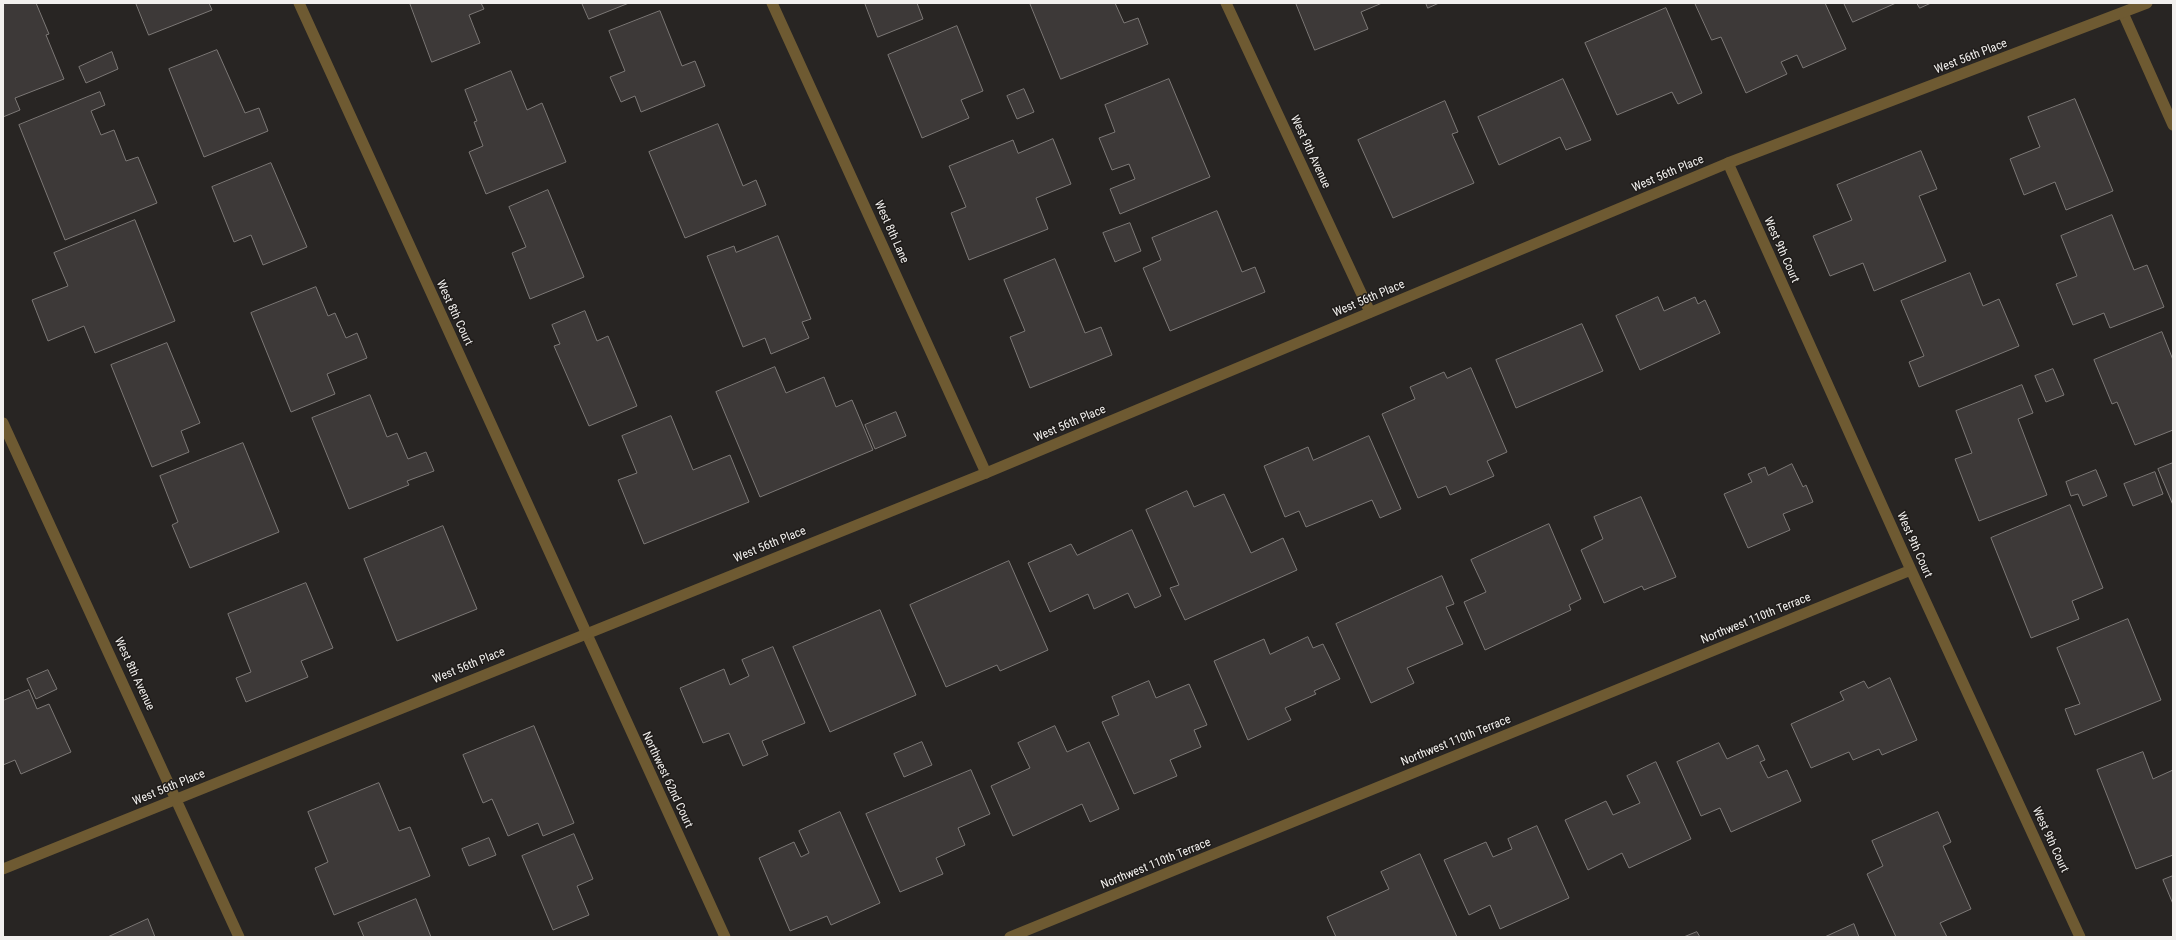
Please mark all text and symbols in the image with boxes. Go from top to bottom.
street label: West 56th Place [1933,37,2009,77]
street label: West 9th Avenue [1287,113,1333,191]
street label: West 56th Place [1630,152,1706,196]
street label: West 8th Lane [871,198,911,266]
street label: West 9th Court [1760,215,1802,285]
street label: West 56th Place [1331,277,1407,321]
street label: West 8th Court [433,278,475,348]
street label: West 56th Place [1032,402,1108,446]
street label: West 9th Court [1893,510,1935,580]
street label: West 56th Place [732,524,808,566]
street label: Northwest 110th Terrace [1699,590,1813,648]
street label: West 8th Avenue [111,635,157,713]
street label: West 56th Place [431,645,507,687]
street label: Northwest 110th Terrace [1399,712,1513,770]
street label: Northwest 62nd Court [638,730,696,830]
street label: West 56th Place [131,767,207,809]
street label: West 9th Court [2029,805,2071,875]
street label: Northwest 110th Terrace [1099,835,1213,893]

